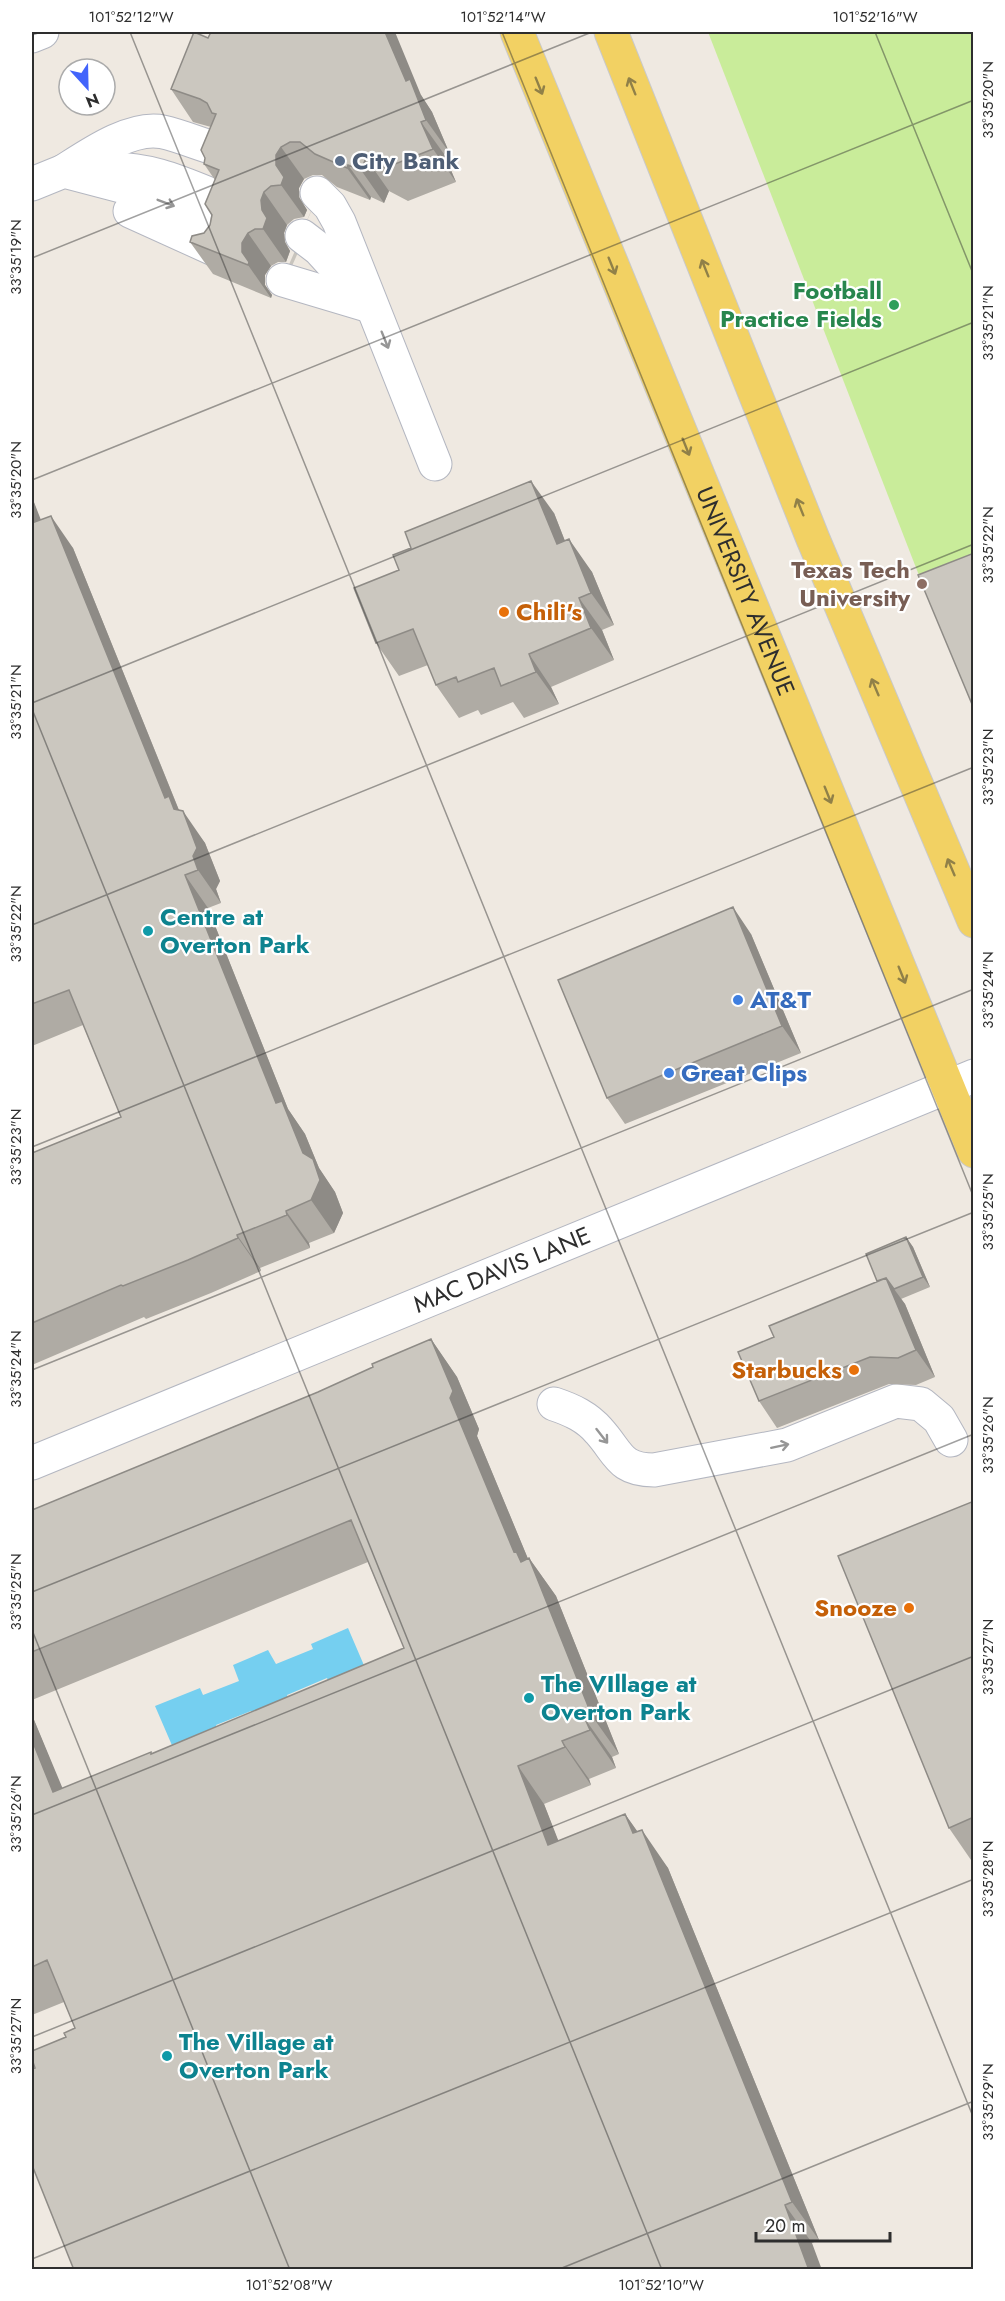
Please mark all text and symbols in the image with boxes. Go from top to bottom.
text: 101°52'12"W [88,6,174,28]
text: 101°52'14"W [460,6,546,28]
text: 101°52'16"W [832,6,918,28]
north arrow [57,57,117,117]
text: 33°35'20"N [977,61,999,139]
one-way arrow [534,76,545,94]
one-way arrow [626,77,637,96]
text: N [82,87,103,113]
place label: City Bank [352,143,459,178]
marker: City Bank [333,154,347,168]
one-way arrow [156,198,175,209]
text: 33°35'19"N [5,219,27,295]
one-way arrow [607,256,618,275]
one-way arrow [698,259,709,278]
place label: Football Practice Fields [720,273,882,336]
text: 33°35'21"N [977,285,999,361]
marker: Football Practice Fields [887,298,901,312]
one-way arrow [380,330,391,349]
one-way arrow [681,437,692,455]
text: 33°35'20"N [5,441,27,519]
street label: UNIVERSITY AVENUE [687,481,804,701]
one-way arrow [794,499,805,517]
text: 33°35'22"N [977,506,999,584]
place label: Texas Tech University [791,552,910,615]
marker: Texas Tech University [915,577,929,591]
place label: Chili's [516,594,582,629]
marker: Chili's [497,605,511,619]
text: 33°35'21"N [5,664,27,740]
one-way arrow [869,679,880,697]
text: 33°35'23"N [977,729,999,805]
one-way arrow [823,785,834,804]
one-way arrow [945,858,956,877]
text: 33°35'22"N [5,885,27,963]
place label: Centre at Overton Park [160,899,310,962]
marker: Centre at Overton Park [141,924,155,938]
text: 33°35'24"N [977,951,999,1029]
one-way arrow [897,966,908,984]
place label: AT&T [749,982,811,1017]
marker: AT&T [731,993,745,1007]
place label: Great Clips [681,1055,807,1090]
marker: Great Clips [662,1066,676,1080]
text: 33°35'23"N [5,1109,27,1185]
text: 33°35'25"N [977,1173,999,1251]
street label: MAC DAVIS LANE [408,1217,596,1322]
text: 33°35'24"N [5,1330,27,1408]
place label: Starbucks [731,1352,842,1387]
marker: Starbucks [847,1363,861,1377]
text: 33°35'26"N [977,1396,999,1474]
one-way arrow [595,1427,608,1443]
one-way arrow [769,1440,789,1451]
text: 33°35'25"N [5,1553,27,1631]
place label: Snooze [814,1590,897,1625]
marker: Snooze [902,1601,916,1615]
text: 33°35'27"N [977,1619,999,1695]
place label: The VIllage at Overton Park [541,1666,697,1729]
marker: The VIllage at Overton Park [522,1691,536,1705]
text: 33°35'26"N [5,1775,27,1853]
text: 33°35'28"N [977,1841,999,1917]
text: 33°35'27"N [5,1998,27,2074]
place label: The Village at Overton Park [179,2024,334,2087]
marker: The Village at Overton Park [160,2049,174,2063]
text: 33°35'29"N [977,2063,999,2141]
scale bar [756,2205,890,2243]
text: 20 m [765,2213,805,2239]
text: 101°52'08"W [246,2274,333,2296]
text: 101°52'10"W [618,2274,704,2296]

